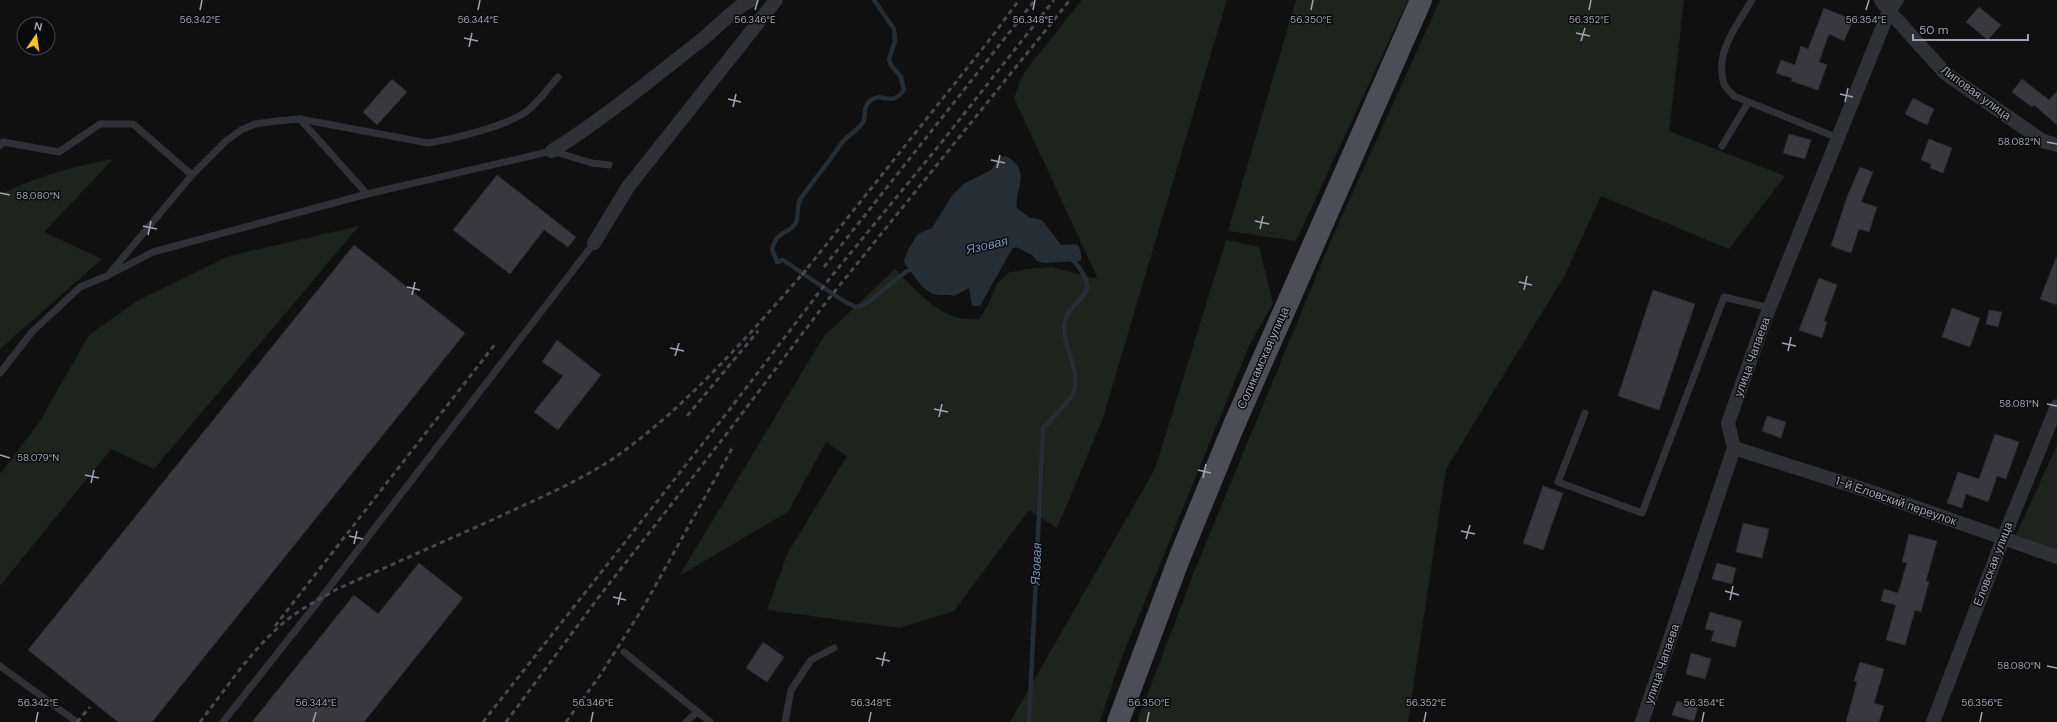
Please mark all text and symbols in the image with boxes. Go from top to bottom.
text: 56.342°E [180,13,221,26]
text: 56.344°E [457,13,499,26]
text: 56.346°E [734,13,776,26]
text: 56.348°E [1012,13,1054,26]
text: 56.350°E [1290,13,1332,26]
text: 56.352°E [1569,13,1610,26]
text: 56.354°E [1845,13,1887,26]
north arrow [16,16,56,56]
scale bar [1913,16,2028,42]
text: N [33,19,44,34]
text: 50 m [1919,22,1948,38]
street label: Липовая улица [1938,62,2015,124]
text: 58.082°N [1998,135,2040,148]
text: 58.080°N [16,189,60,202]
water label: Язовая [963,232,1010,258]
street label: Соликамская улица [1233,304,1293,412]
street label: улица Чапаева [1730,315,1774,399]
text: 58.081°N [1999,397,2039,410]
text: 58.079°N [17,451,59,464]
street label: 1-й Еловский переулок [1833,473,1959,530]
street label: Еловская улица [1970,519,2017,608]
water label: Язовая [1026,542,1046,587]
street label: улица Чапаева [1641,622,1683,706]
text: 58.080°N [1997,659,2041,672]
text: 56.342°E [18,696,59,709]
text: 56.344°E [295,696,337,709]
text: 56.346°E [572,696,614,709]
text: 56.348°E [850,696,892,709]
text: 56.350°E [1128,696,1170,709]
text: 56.352°E [1406,696,1447,709]
text: 56.354°E [1683,696,1725,709]
text: 56.356°E [1961,696,2003,709]

